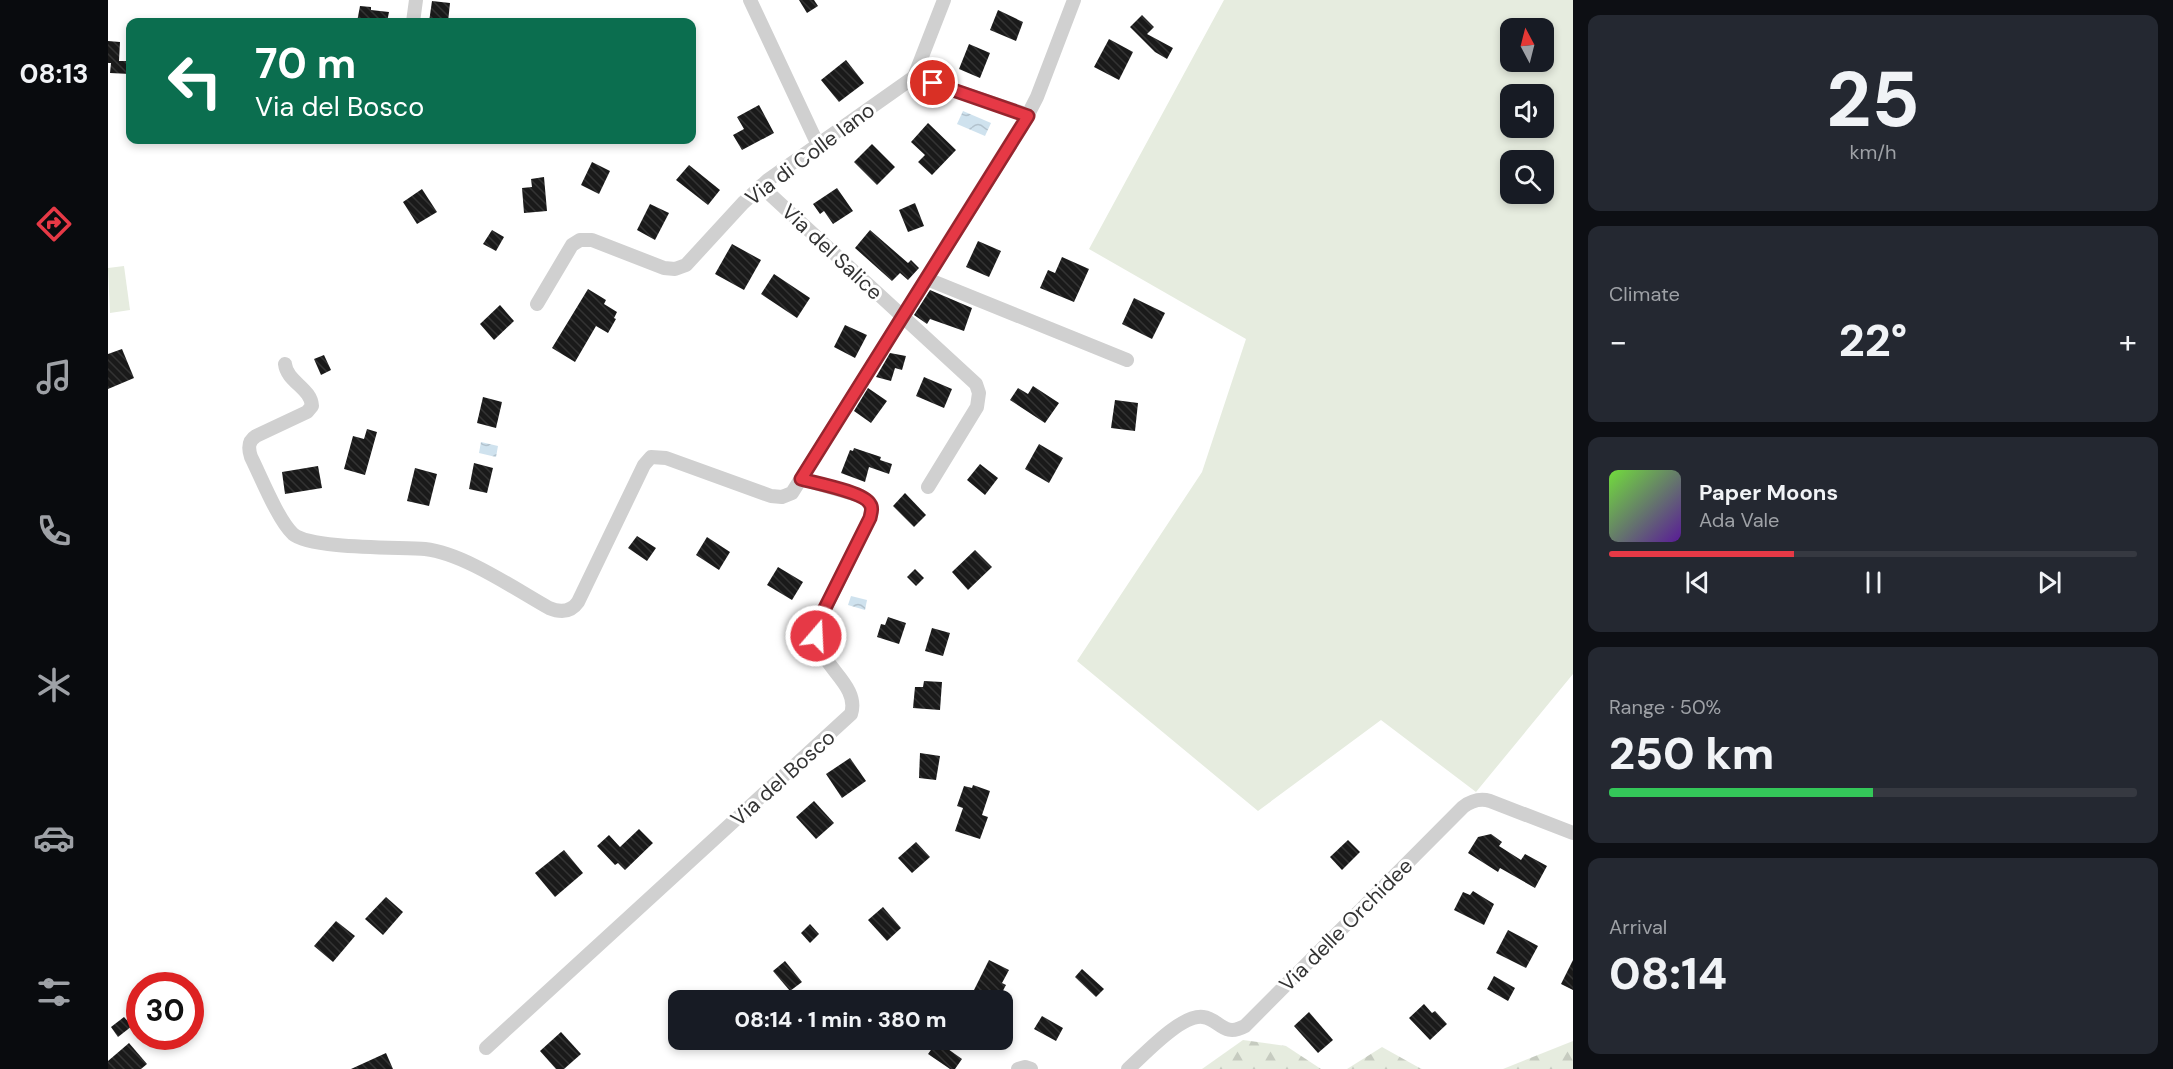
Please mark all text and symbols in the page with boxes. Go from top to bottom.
north arrow [1500,18,1554,72]
map controls [1500,18,1554,204]
text: 70 m [255,36,356,91]
icon: left [156,42,234,120]
text: 25 [1826,49,1920,150]
text: 08:13 [19,56,89,91]
pin [907,57,958,108]
icon: arrive [916,66,949,99]
button: sound [1500,84,1554,138]
text: Via del Bosco [255,89,424,124]
street label: Via di Colle Iano [740,96,880,212]
text: km/h [1849,139,1897,165]
button: search [1500,150,1554,204]
street label: Via del Salice [775,198,889,306]
icon: directions [33,203,75,245]
text: Climate [1609,281,1680,307]
text: 22° [1839,311,1907,370]
text: − [1609,320,1627,363]
text: + [2119,320,2137,363]
icon: music [33,356,75,398]
text: Paper Moons [1699,478,1838,507]
text: Ada Vale [1699,507,1779,533]
icon: phone [33,510,75,552]
icon: previous [1681,566,1714,599]
icon: pause [1857,566,1890,599]
icon: next [2033,566,2066,599]
position arrow [784,604,848,668]
icon: climate [33,664,75,706]
text: Range · 50% [1609,694,1721,720]
street label: Via del Bosco [725,724,841,832]
text: 250 km [1609,724,1774,783]
icon: car [33,817,75,859]
street label: Via delle Orchidee [1273,852,1419,998]
text: Arrival [1609,914,1667,940]
text: 08:14 [1609,944,1727,1003]
icon: filters [33,971,75,1013]
speed limit sign: 30 [126,972,204,1050]
text: 08:14 · 1 min · 380 m [734,1005,947,1034]

